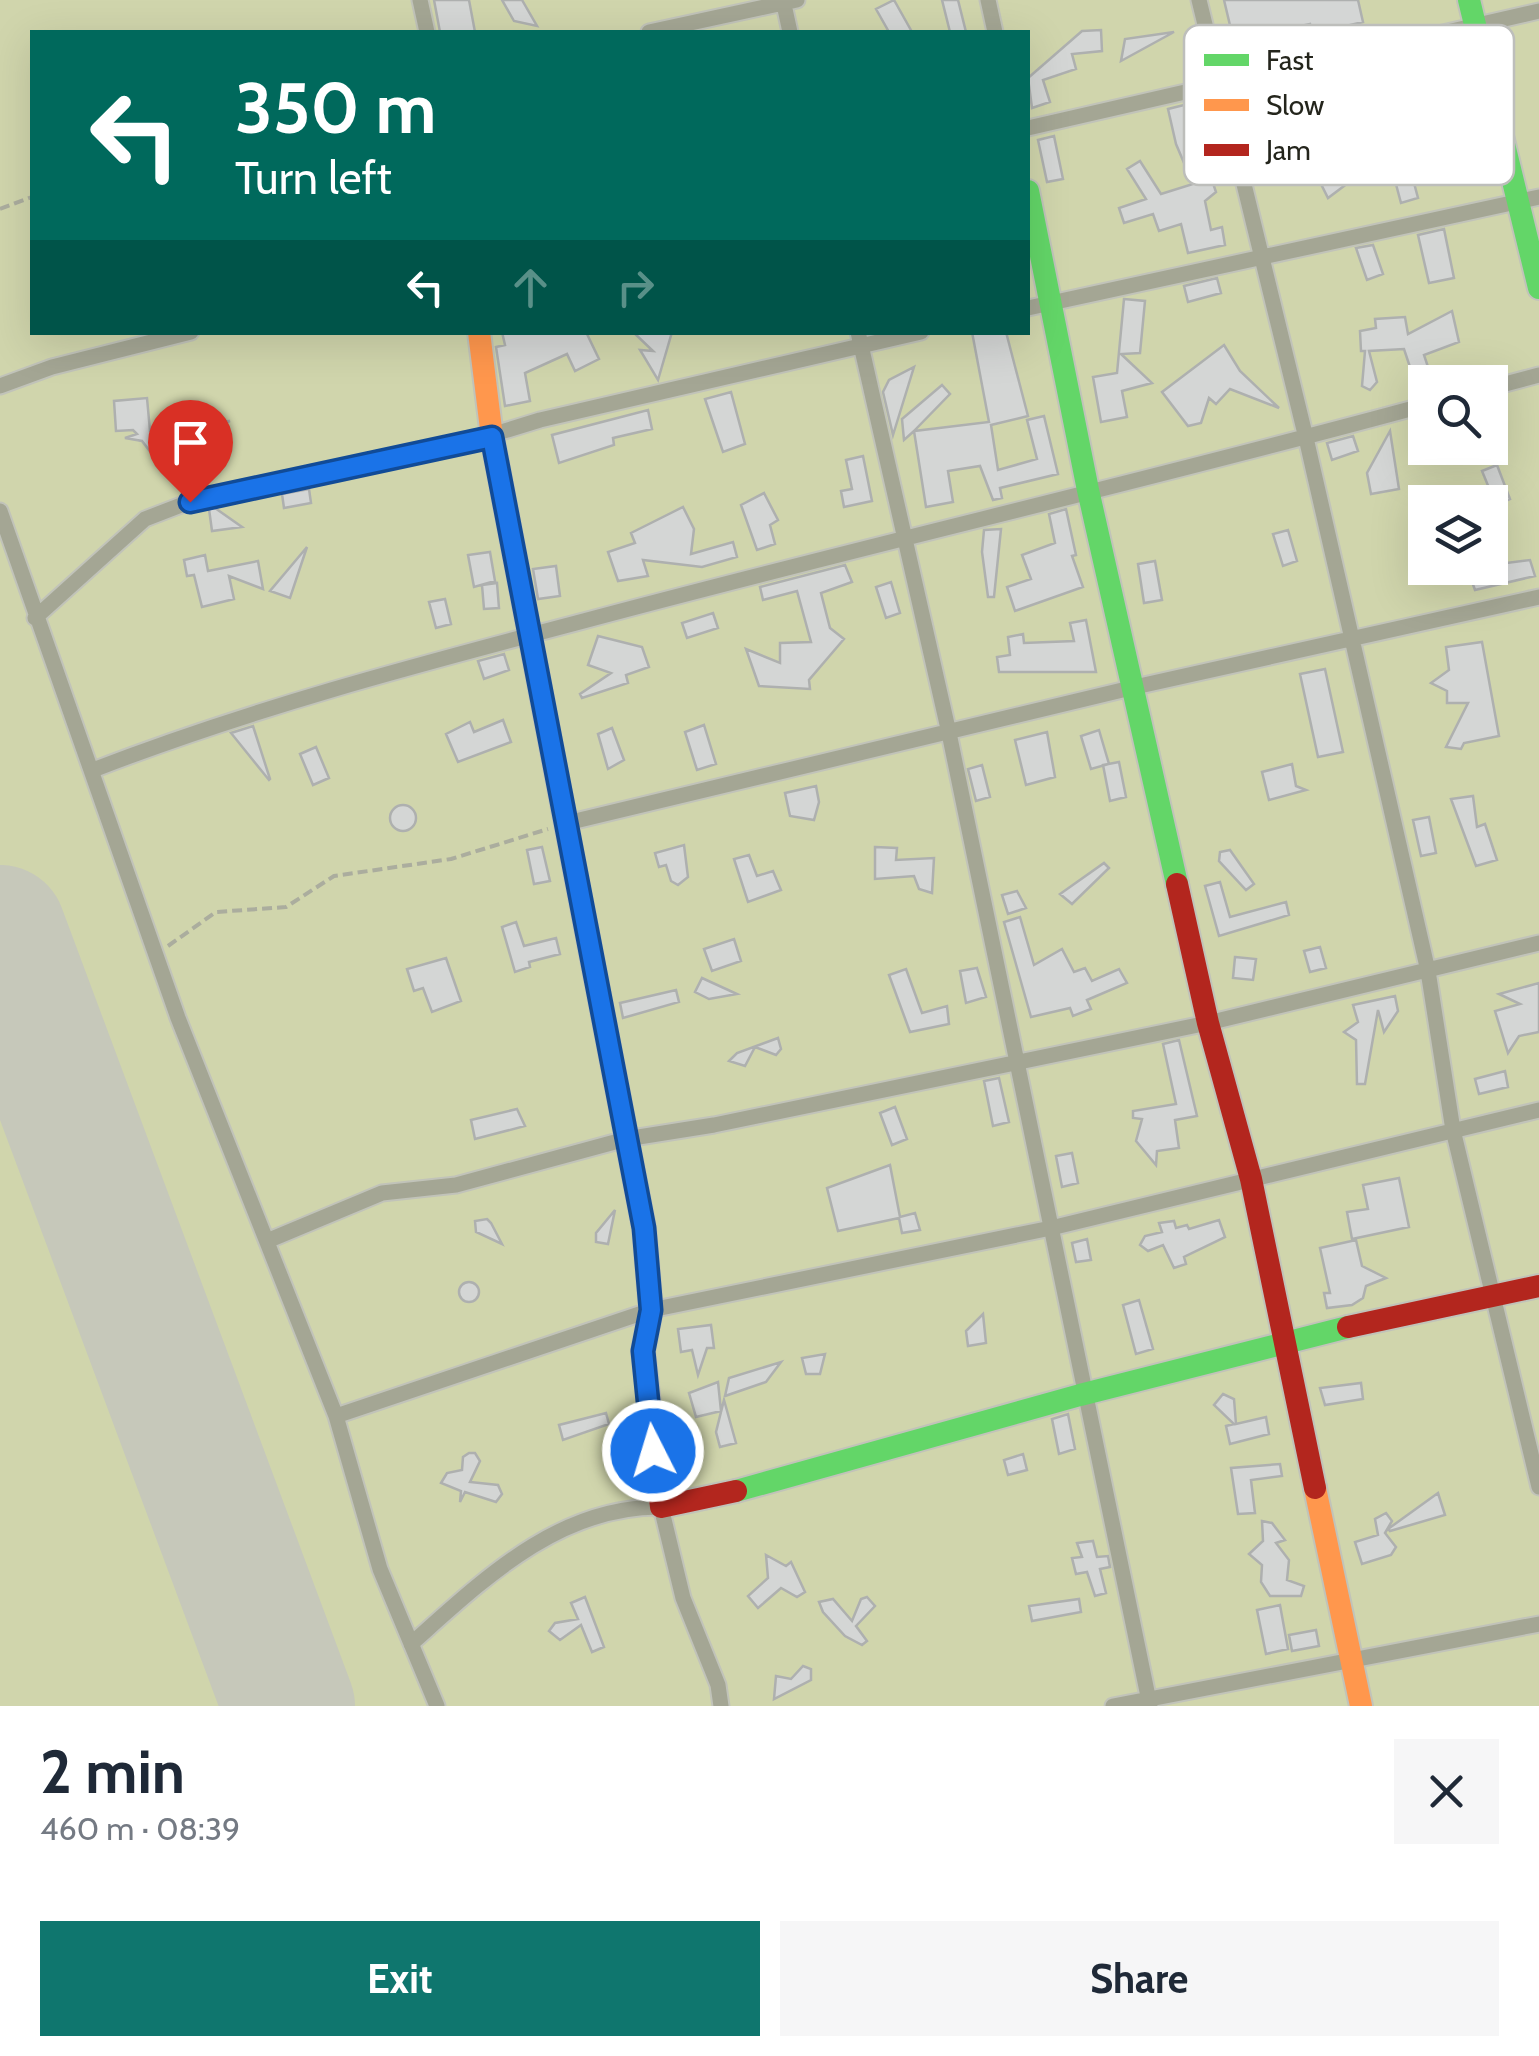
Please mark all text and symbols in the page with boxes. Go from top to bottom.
legend [1184,25,1514,185]
text: Fast [1266,43,1314,77]
text: 350 m [235,65,436,151]
icon: left [70,70,200,200]
text: Slow [1266,88,1324,122]
text: Jam [1265,133,1311,167]
text: Turn left [235,151,392,205]
icon: left [398,260,453,315]
icon: ahead [503,260,558,315]
icon: right [608,260,663,315]
map controls [1408,365,1508,585]
button: search [1408,365,1508,465]
pin [148,400,233,503]
icon: arrive [163,415,218,470]
button: layers [1408,485,1508,585]
position arrow [601,1399,705,1503]
text: 2 min [40,1735,185,1808]
button: close [1394,1739,1499,1844]
text: 460 m · 08:39 [40,1809,240,1848]
button: Exit [40,1921,760,2036]
button: Share [780,1921,1499,2036]

